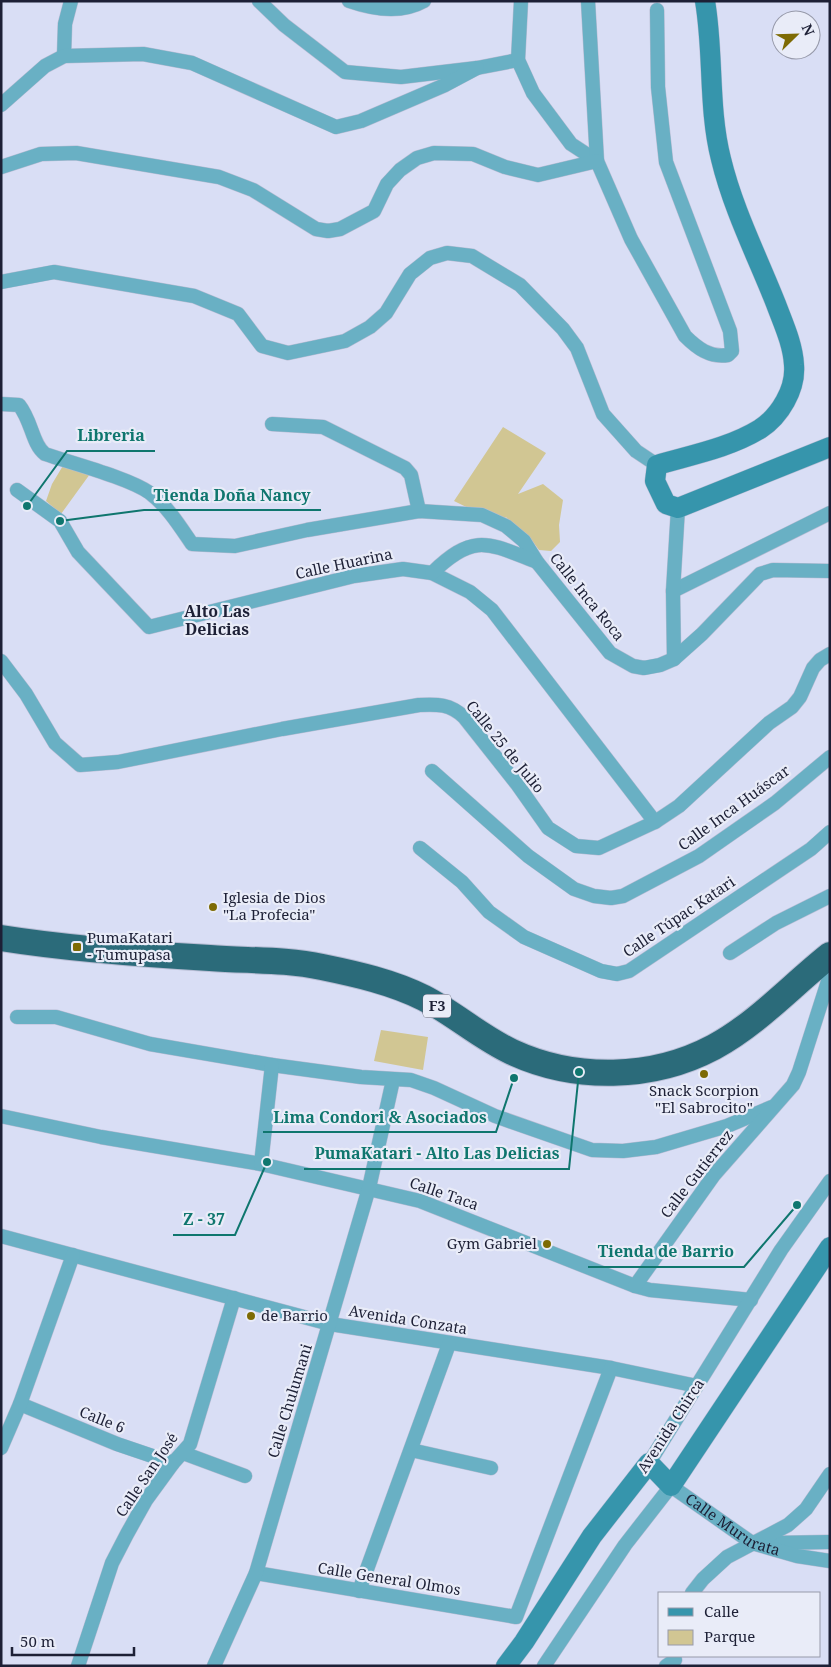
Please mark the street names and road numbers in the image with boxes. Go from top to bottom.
street label: Calle Huarina [293,543,394,583]
street label: Calle Inca Roca [546,548,630,645]
street label: Calle 25 de Julio [462,696,549,797]
street label: Calle Inca Huáscar [674,760,793,854]
street label: Calle Túpac Katari [619,871,739,961]
road number: F3 [423,994,451,1018]
street label: Calle Gutierrez [655,1125,737,1222]
street label: Calle Taca [407,1172,482,1214]
street label: Avenida Conzata [347,1300,469,1338]
street label: Calle Chulumani [262,1341,316,1460]
street label: Avenida Chirca [632,1374,708,1477]
street label: Calle 6 [77,1401,128,1437]
street label: Calle San José [111,1428,182,1521]
street label: Calle Mururata [682,1488,783,1560]
street label: Calle General Olmos [316,1557,462,1599]

